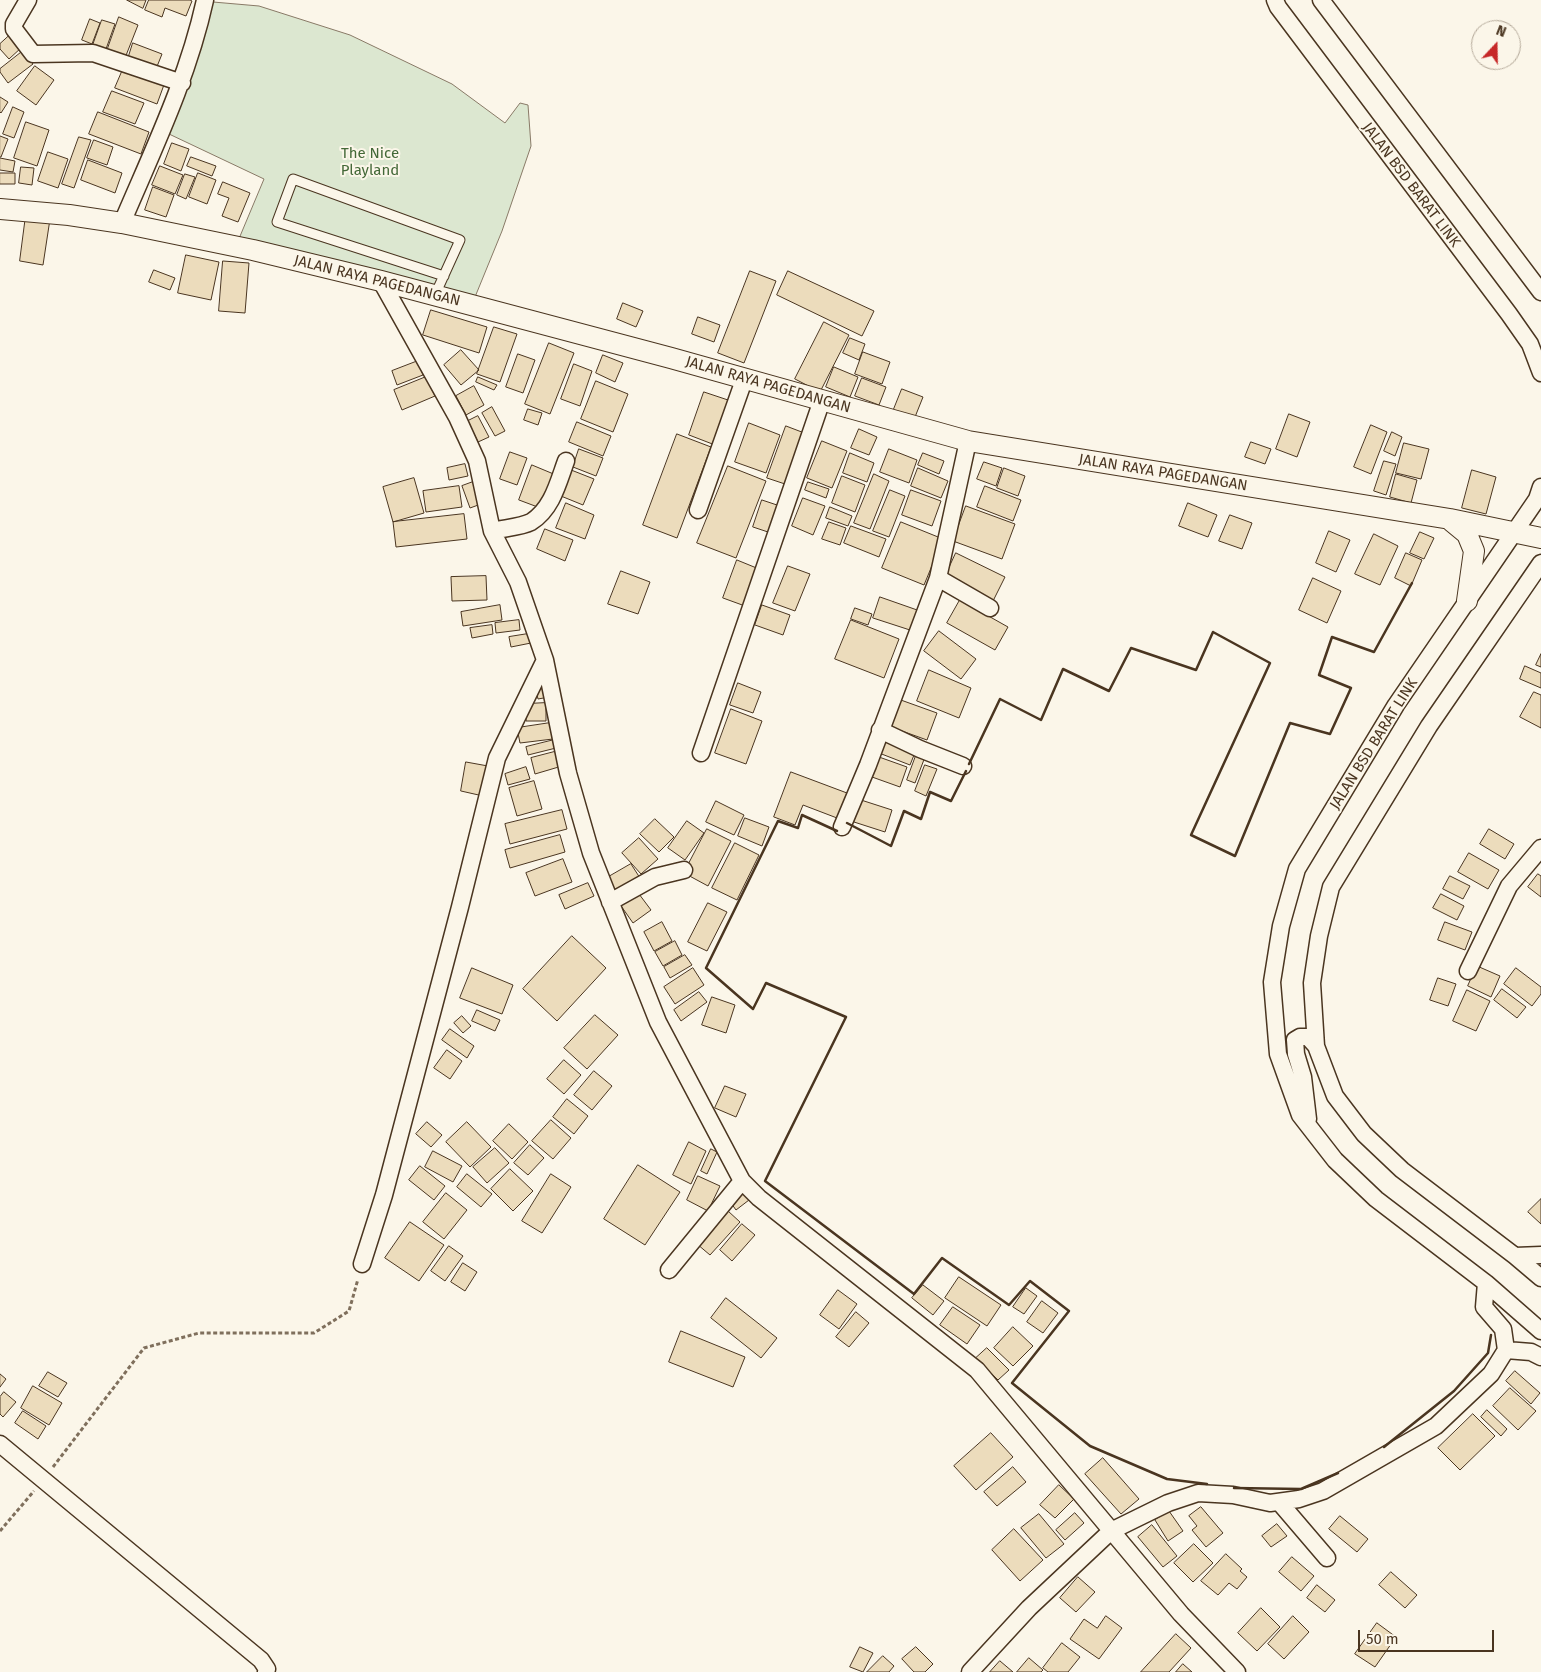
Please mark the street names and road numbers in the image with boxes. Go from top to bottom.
street label: JALAN BSD BARAT LINK [1358,119,1464,251]
street label: JALAN RAYA PAGEDANGAN [292,252,462,310]
street label: JALAN RAYA PAGEDANGAN [683,353,853,417]
street label: JALAN RAYA PAGEDANGAN [1077,451,1249,495]
street label: JALAN BSD BARAT LINK [1326,675,1422,813]

